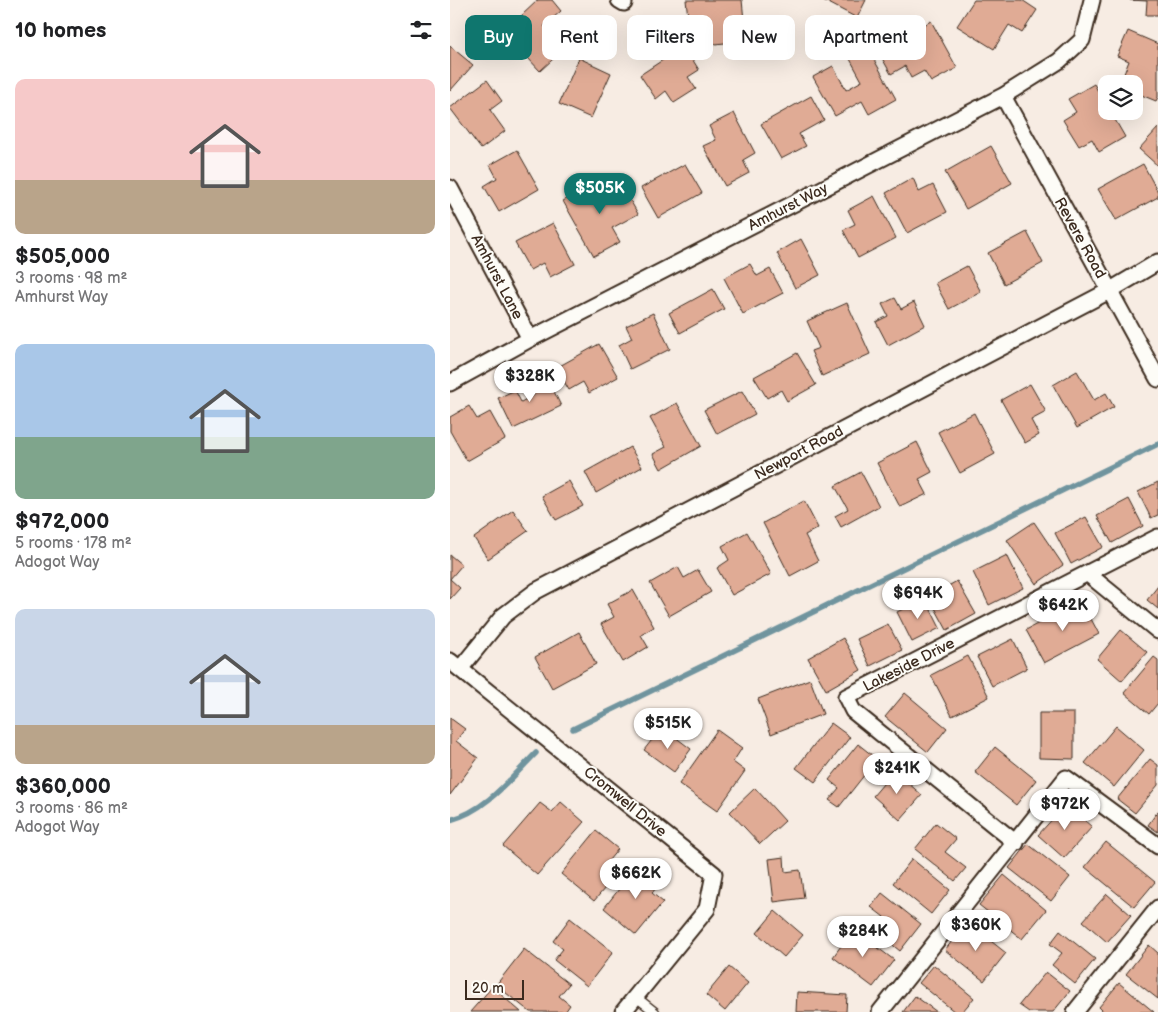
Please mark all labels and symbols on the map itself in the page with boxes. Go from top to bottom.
pin: $505K [565,172,635,215]
street label: Amhurst Way [745,179,831,235]
street label: Revere Road [1050,194,1110,282]
street label: Amhurst Lane [467,231,527,323]
pin: $328K [495,360,565,403]
street label: Newport Road [751,422,847,484]
pin: $694K [883,578,953,620]
pin: $642K [1028,590,1098,632]
street label: Lakeside Drive [860,634,958,696]
pin: $515K [633,708,703,750]
pin: $241K [862,752,932,795]
street label: Cromwell Drive [580,763,670,841]
pin: $972K [1030,788,1100,831]
pin: $662K [601,858,671,900]
pin: $360K [941,910,1011,952]
pin: $284K [828,916,898,958]
scale bar [465,977,524,1000]

